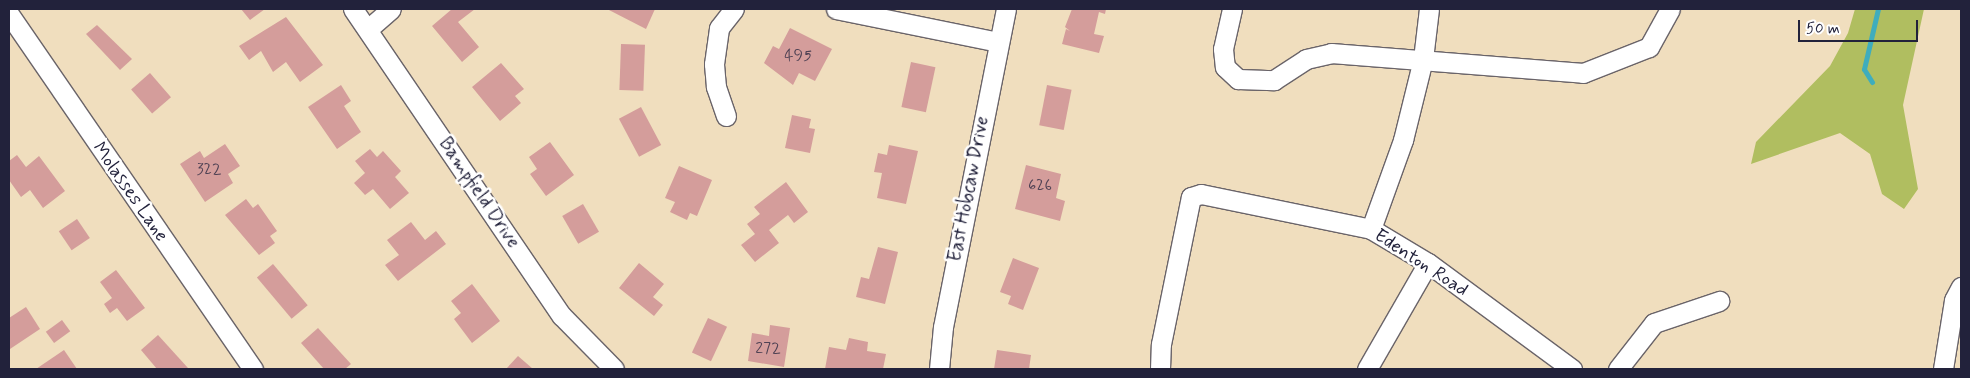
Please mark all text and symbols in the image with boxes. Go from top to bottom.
scale bar [1800,10,1920,42]
text: 50 m [1806,19,1840,39]
house number: 495 [784,46,812,66]
street label: East Hobcaw Drive [944,115,994,263]
street label: Bampfield Drive [434,134,524,252]
street label: Molasses Lane [87,137,173,247]
house number: 322 [196,160,222,180]
house number: 626 [1028,176,1052,196]
street label: Edenton Road [1370,224,1472,302]
house number: 272 [755,339,781,359]

